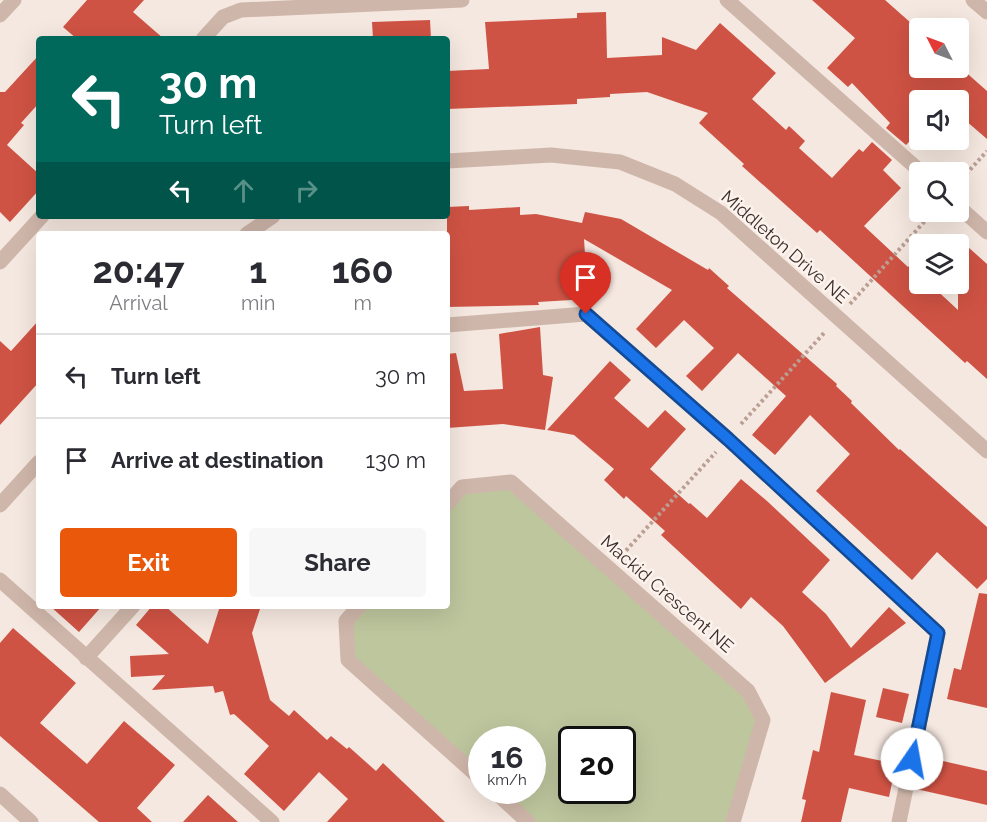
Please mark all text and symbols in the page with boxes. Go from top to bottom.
north arrow [909,18,969,78]
map controls [909,18,969,294]
text: 30 m [159,59,257,108]
icon: left [60,60,138,138]
button: sound [909,90,969,150]
text: Turn left [159,109,262,140]
button: search [909,162,969,222]
icon: left [164,174,197,207]
icon: ahead [227,174,260,207]
icon: right [290,174,323,207]
street label: Middleton Drive NE [717,186,853,308]
button: layers [909,234,969,294]
text: 20:47 [92,249,185,291]
text: 1 [249,249,267,291]
text: 160 [332,249,394,291]
pin [560,252,611,314]
icon: arrive [569,261,602,294]
text: Arrival [109,291,168,315]
text: min [241,291,275,315]
text: m [353,291,372,315]
icon: left [60,360,93,393]
text: Turn left [111,363,201,389]
text: 30 m [375,363,426,389]
icon: arrive [60,444,93,477]
text: Arrive at destination [111,447,324,473]
text: 130 m [366,447,426,473]
button: Exit [60,528,237,597]
button: Share [249,528,426,597]
street label: Mackid Crescent NE [597,530,738,657]
speed limit sign: 20 [558,726,636,804]
position arrow [880,727,944,791]
text: 16 [490,740,524,775]
text: km/h [487,771,527,789]

